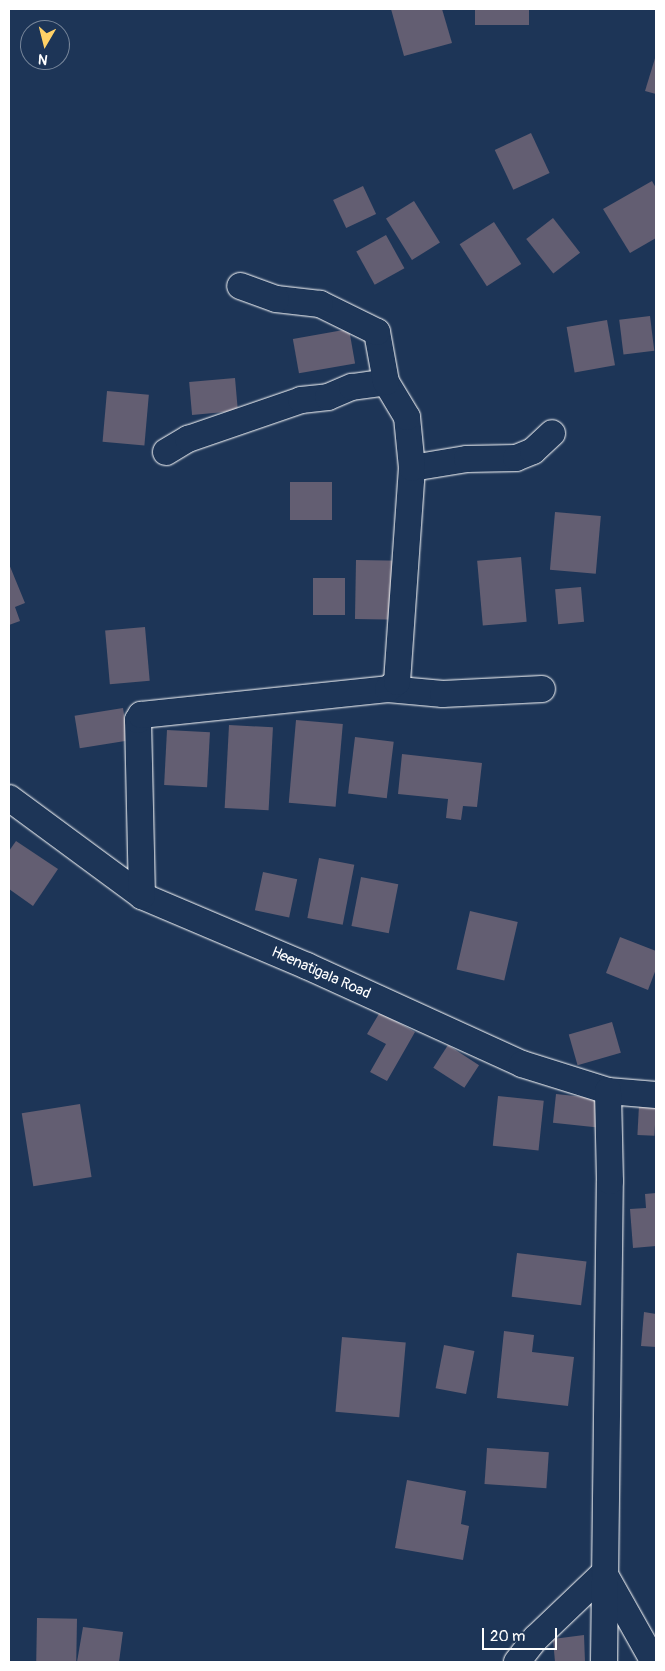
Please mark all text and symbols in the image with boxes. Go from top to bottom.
north arrow [20,20,70,70]
text: N [37,50,49,68]
street label: Heenatigala Road [269,943,373,1003]
scale bar [485,1618,560,1650]
text: 20 m [490,1627,525,1646]

